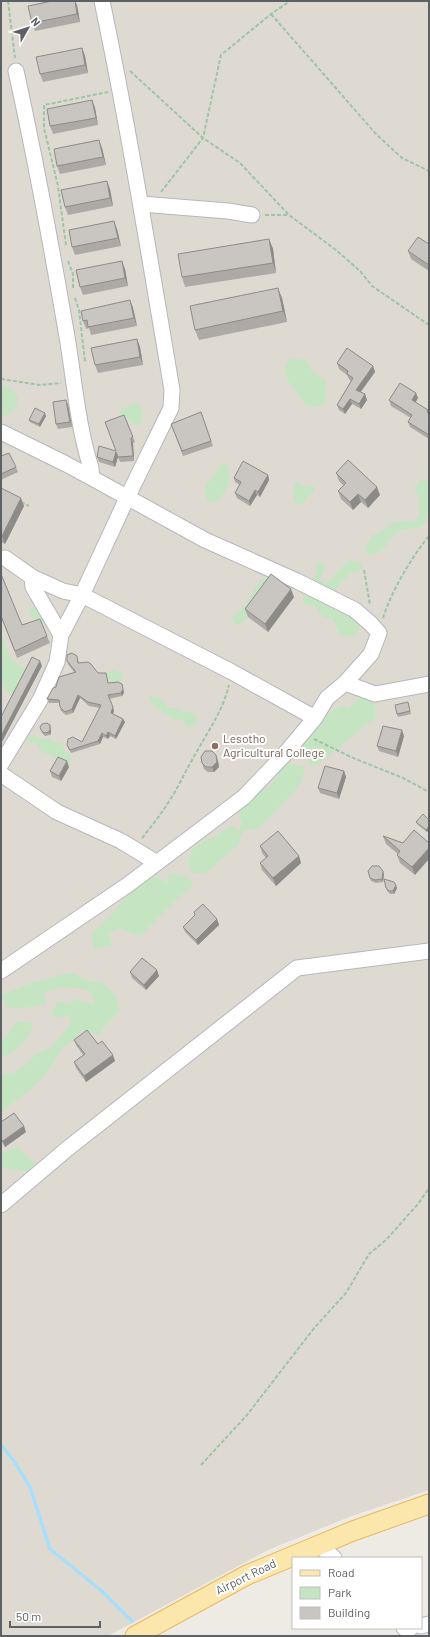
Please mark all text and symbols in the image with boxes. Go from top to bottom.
north arrow [8,8,48,48]
text: N [29,14,44,28]
place label: Lesotho Agricultural College [223,731,324,759]
marker: Lesotho Agricultural College [210,741,220,751]
street label: Airport Road [213,1555,278,1597]
legend [292,1557,422,1629]
text: Road [328,1565,355,1579]
text: Park [328,1585,352,1599]
scale bar [10,1603,100,1629]
text: Building [328,1605,370,1619]
text: 50 m [16,1609,41,1623]

